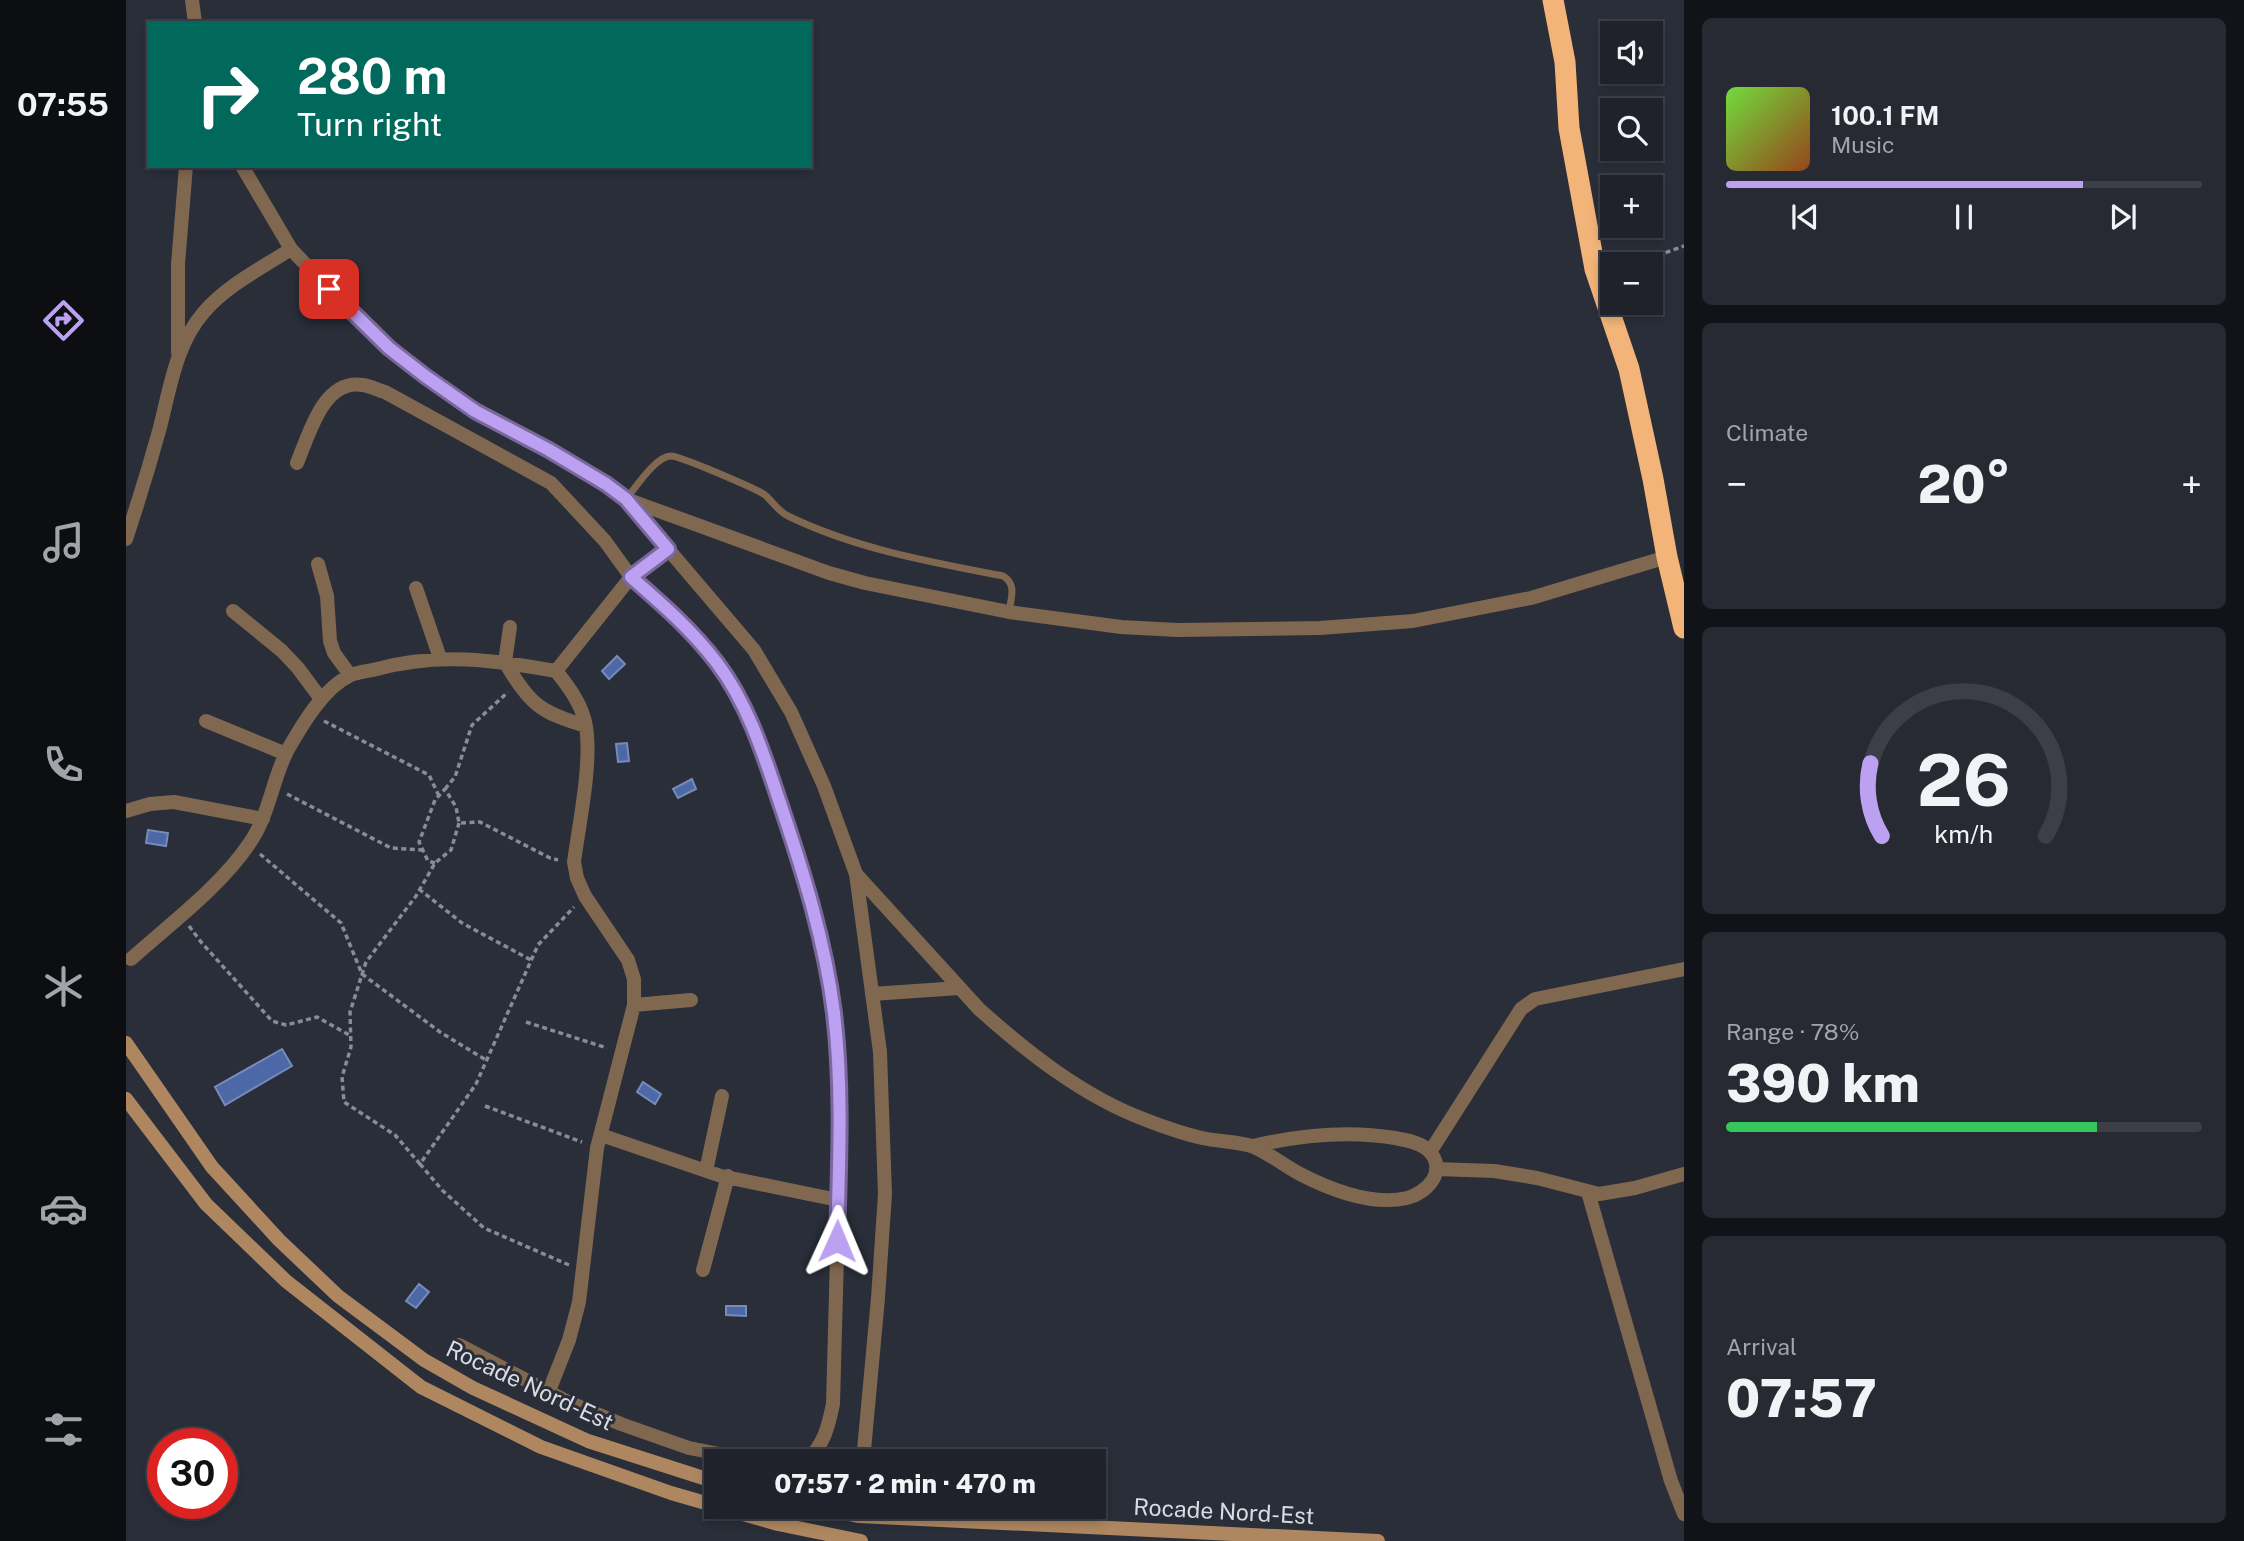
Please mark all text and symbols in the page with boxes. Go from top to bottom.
map controls [1600,21,1663,315]
button: sound [1600,21,1663,84]
text: 280 m [297,47,447,105]
icon: right [182,49,273,140]
text: 07:55 [17,86,109,123]
button: search [1600,98,1663,161]
text: 100.1 FM [1831,100,1939,131]
text: Turn right [297,106,442,143]
text: Music [1831,131,1895,158]
button: + [1600,175,1663,238]
icon: previous [1786,198,1824,236]
icon: pause [1945,198,1983,236]
icon: next [2104,198,2142,236]
button: − [1600,252,1663,315]
pin [299,259,359,319]
icon: arrive [310,270,348,308]
icon: directions [39,296,88,345]
text: Climate [1726,419,1808,446]
text: 20° [1917,454,2011,515]
text: − [1726,462,1747,507]
text: + [2181,462,2202,507]
icon: music [39,518,88,567]
text: 26 [1917,738,2011,823]
icon: phone [39,740,88,789]
text: km/h [1935,819,1993,849]
icon: climate [39,962,88,1011]
text: Range · 78% [1726,1018,1859,1045]
text: 390 km [1726,1053,1920,1114]
icon: car [39,1184,88,1233]
position arrow [800,1204,874,1278]
text: Arrival [1726,1333,1797,1360]
street label: Rocade Nord-Est [442,1334,618,1436]
text: 07:57 [1726,1368,1877,1429]
icon: filters [39,1405,88,1454]
speed limit sign: 30 [147,1428,238,1519]
text: 07:57 · 2 min · 470 m [774,1468,1036,1499]
street label: Rocade Nord-Est [1133,1493,1315,1529]

